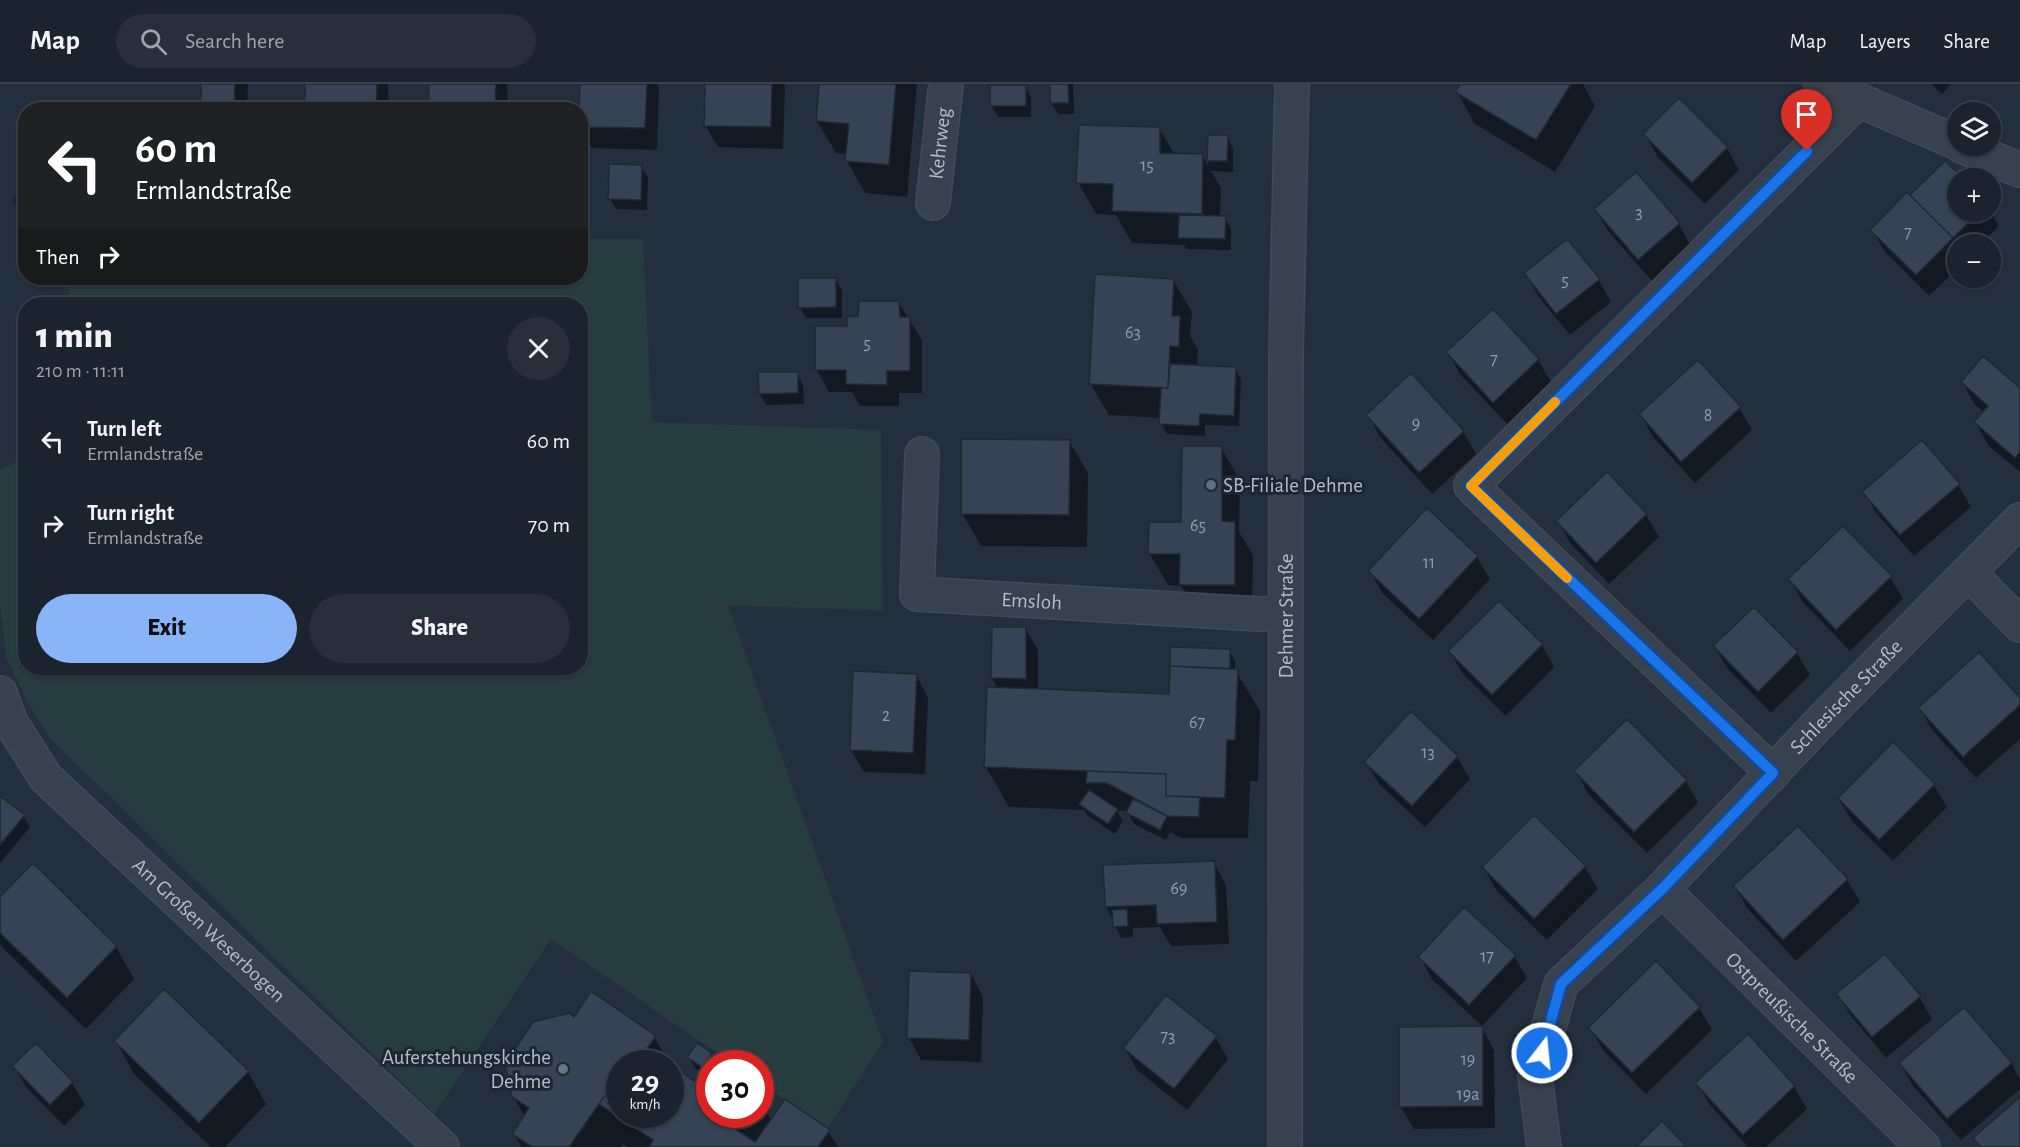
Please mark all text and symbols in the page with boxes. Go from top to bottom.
search box [116,14,536,68]
icon: search [137,25,170,58]
text: Map [30,27,80,55]
text: Search here [185,30,284,52]
text: Map [1790,31,1826,52]
text: Layers [1859,31,1910,52]
text: Share [1943,31,1990,52]
pin [1781,89,1832,151]
icon: arrive [1790,98,1823,131]
map controls [1947,102,2001,288]
button: layers [1947,102,2001,156]
street label: Kehrweg [926,106,954,180]
icon: left [36,126,114,204]
text: 60 m [135,128,217,170]
house number: 15 [1140,157,1154,175]
button: + [1947,168,2001,222]
text: Ermlandstraße [135,177,292,204]
house number: 3 [1635,204,1643,222]
house number: 7 [1904,224,1912,242]
button: − [1947,234,2001,288]
icon: right [92,240,125,273]
text: Then [36,246,80,268]
house number: 5 [1561,272,1569,290]
button: close [507,317,570,380]
text: 1 min [36,318,113,354]
house number: 63 [1125,324,1141,342]
house number: 5 [863,335,871,353]
house number: 7 [1490,351,1498,369]
text: 210 m · 11:11 [36,361,125,381]
house number: 8 [1704,407,1712,425]
house number: 9 [1412,415,1420,433]
text: Turn left [87,418,161,440]
icon: left [36,425,69,458]
text: 60 m [527,430,570,452]
text: Ermlandstraße [87,444,203,464]
place label: SB-Filiale Dehme [1223,475,1363,496]
marker: SB-Filiale Dehme [1204,478,1218,492]
text: Turn right [87,502,174,524]
icon: right [36,509,69,542]
text: 70 m [528,514,570,536]
house number: 65 [1190,517,1206,535]
text: Ermlandstraße [87,528,203,548]
street label: Dehmer Straße [1276,553,1297,679]
house number: 11 [1423,554,1435,572]
street label: Emsloh [1001,589,1063,613]
button: Exit [36,594,297,663]
button: Share [309,594,570,663]
street label: Schlesische Straße [1786,636,1906,758]
house number: 2 [882,707,890,725]
house number: 67 [1189,714,1205,732]
house number: 13 [1421,744,1435,762]
street label: Am Großen Weserbogen [128,854,289,1006]
house number: 69 [1171,880,1187,898]
house number: 17 [1480,948,1494,966]
street label: Ostpreußische Straße [1722,949,1862,1087]
position arrow [1510,1021,1574,1085]
house number: 73 [1161,1028,1175,1046]
place label: Auferstehungskirche Dehme [382,1047,551,1092]
speed limit sign: 30 [696,1050,774,1128]
house number: 19 [1461,1051,1475,1069]
marker: Auferstehungskirche Dehme [556,1062,570,1076]
text: 29 [631,1067,659,1097]
house number: 19a [1457,1086,1479,1104]
text: km/h [630,1097,660,1112]

